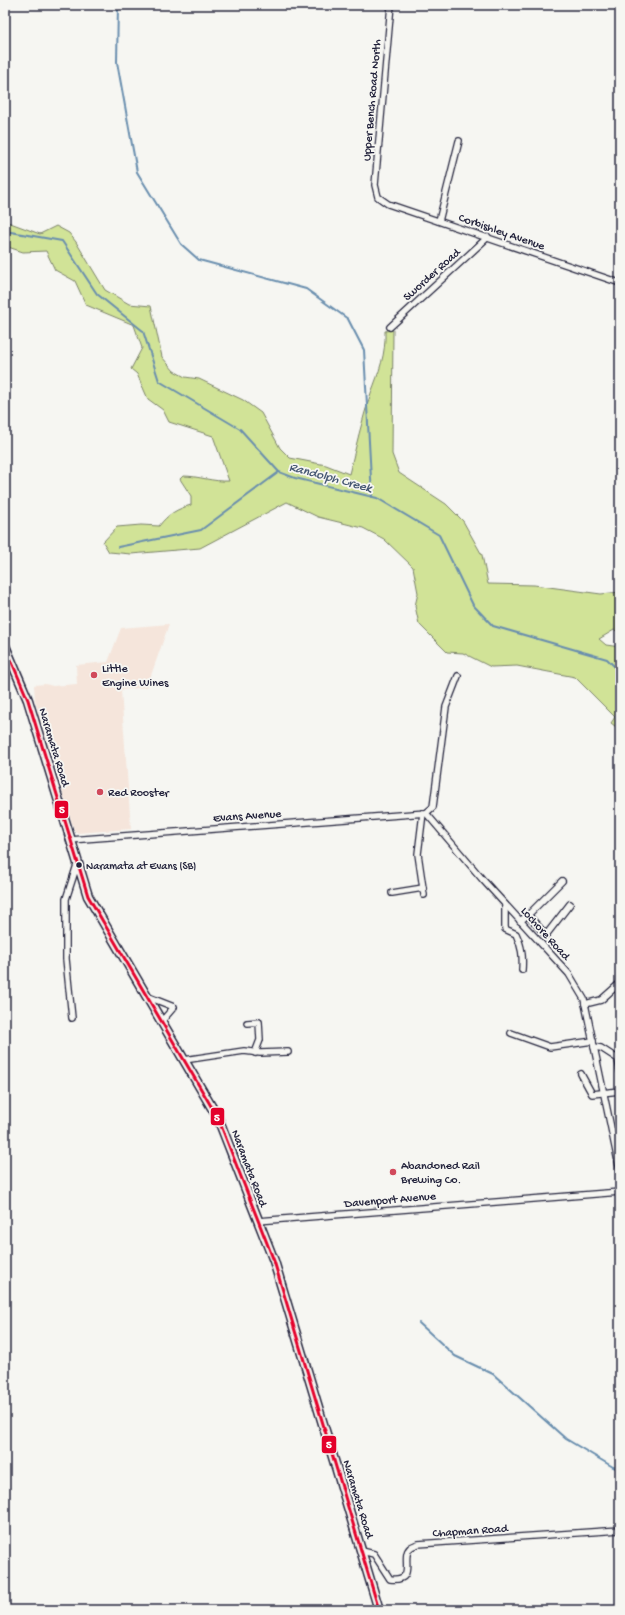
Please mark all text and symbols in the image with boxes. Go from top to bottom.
street label: Upper Bench Road North [361,38,385,162]
street label: Corbishley Avenue [456,212,547,254]
street label: Sworder Road [401,246,464,305]
water label: Randolph Creek [287,460,374,497]
place label: Little Engine Wines [102,663,169,691]
marker: Little Engine Wines [89,670,99,680]
street label: Naramata Road [35,707,72,789]
marker: Red Rooster [95,787,105,797]
place label: Red Rooster [108,787,171,801]
line badge: 5 [54,800,69,819]
text: 5 [59,805,65,817]
street label: Evans Avenue [212,808,283,826]
marker: Naramata at Evans (SB) [74,860,84,870]
place label: Naramata at Evans (SB) [86,861,196,873]
street label: Lochore Road [517,905,573,965]
line badge: 5 [210,1107,225,1126]
text: 5 [214,1113,220,1125]
street label: Naramata Road [227,1128,270,1210]
place label: Abandoned Rail Brewing Co. [400,1160,480,1188]
marker: Abandoned Rail Brewing Co. [388,1167,398,1177]
street label: Davenport Avenue [343,1190,437,1212]
line badge: 5 [321,1435,337,1454]
text: 5 [326,1440,332,1452]
street label: Naramata Road [339,1459,376,1541]
street label: Chapman Road [432,1522,509,1542]

